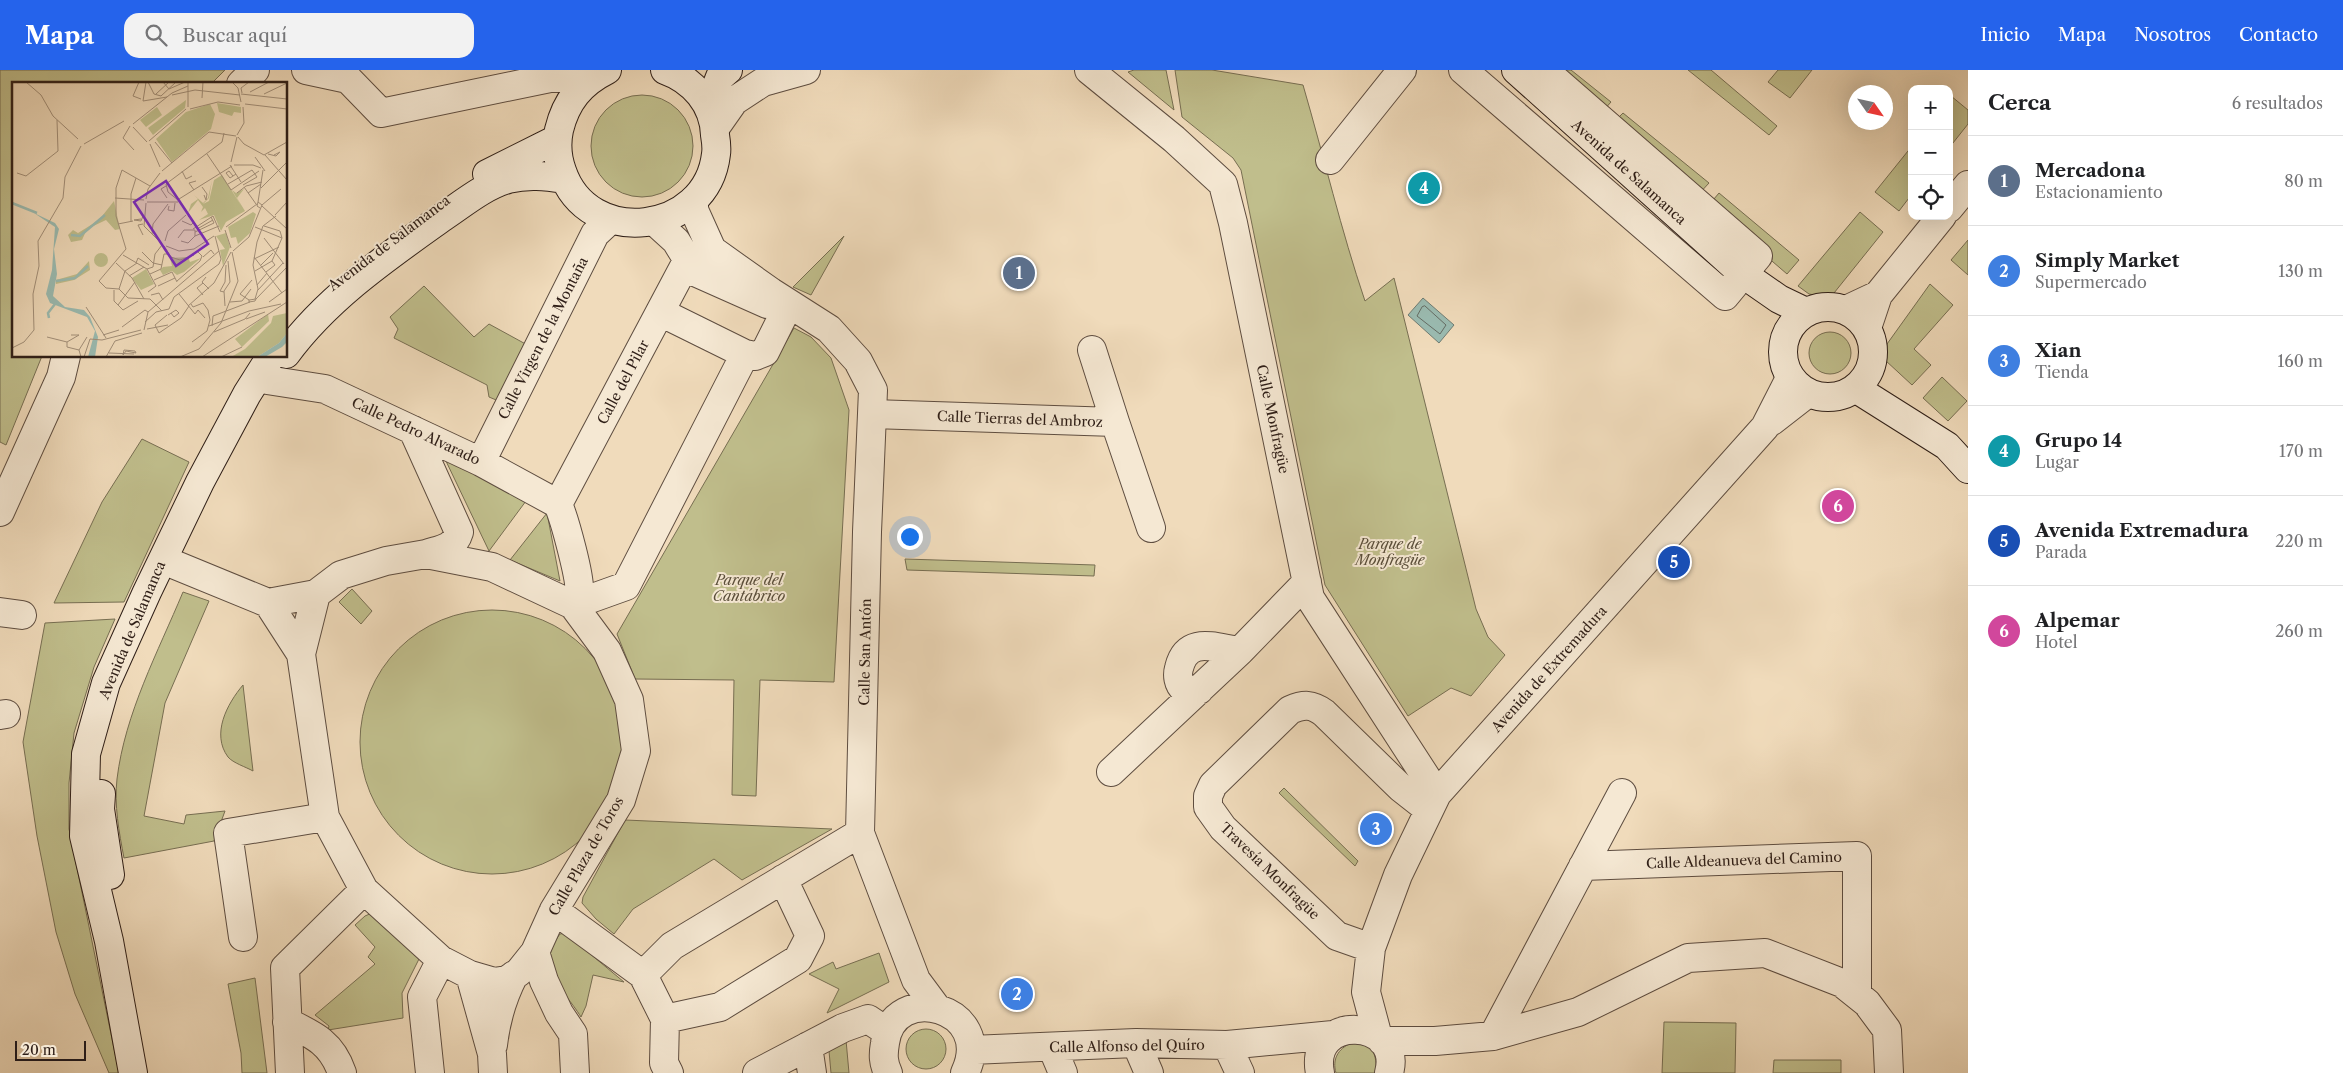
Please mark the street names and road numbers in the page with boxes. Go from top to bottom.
street label: Avenida de Salamanca [1567,115,1691,229]
street label: Avenida de Salamanca [324,191,454,295]
street label: Calle Virgen de la Montaña [494,253,592,422]
street label: Calle del Pilar [593,337,653,427]
street label: Calle Monfragüe [1253,363,1293,475]
street label: Calle Pedro Alvarado [349,393,483,469]
street label: Calle Tierras del Ambroz [937,407,1103,431]
street label: Avenida de Salamanca [94,558,169,703]
street label: Calle San Antón [855,598,875,706]
street label: Avenida de Extremadura [1487,601,1611,737]
street label: Calle Plaza de Toros [544,793,628,919]
street label: Travesía Monfragüe [1216,819,1324,923]
street label: Calle Aldeanueva del Camino [1646,848,1842,872]
street label: Calle Alfonso del Quíro [1049,1036,1205,1056]

